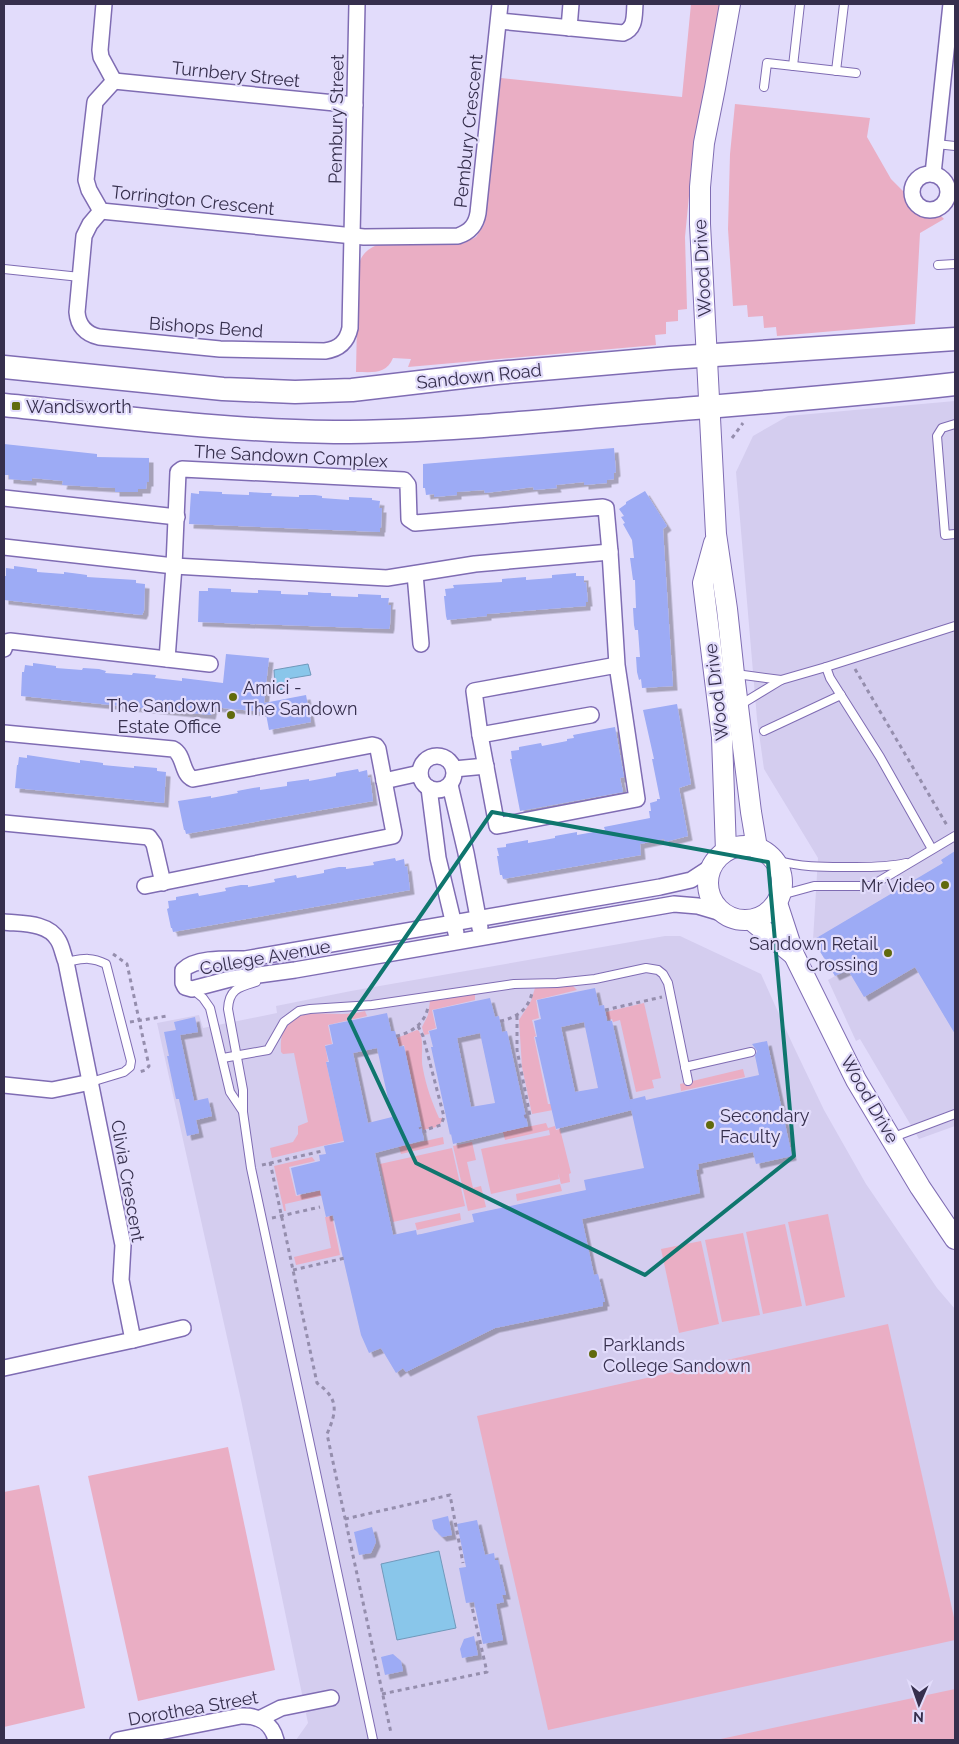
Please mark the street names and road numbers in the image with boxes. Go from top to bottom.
street label: Pembury Crescent [449,53,487,209]
street label: Pembury Street [324,54,348,184]
street label: Turnbery Street [171,57,301,91]
street label: Torrington Crescent [110,181,276,219]
street label: Wood Drive [689,218,715,317]
street label: Bishops Bend [148,313,264,341]
street label: Sandown Road [415,359,543,393]
street label: The Sandown Complex [194,440,388,472]
street label: Wood Drive [700,642,732,742]
street label: College Avenue [198,935,332,979]
street label: Wood Drive [836,1051,904,1147]
street label: Clivia Crescent [107,1118,149,1244]
street label: Dorothea Street [126,1686,260,1730]

